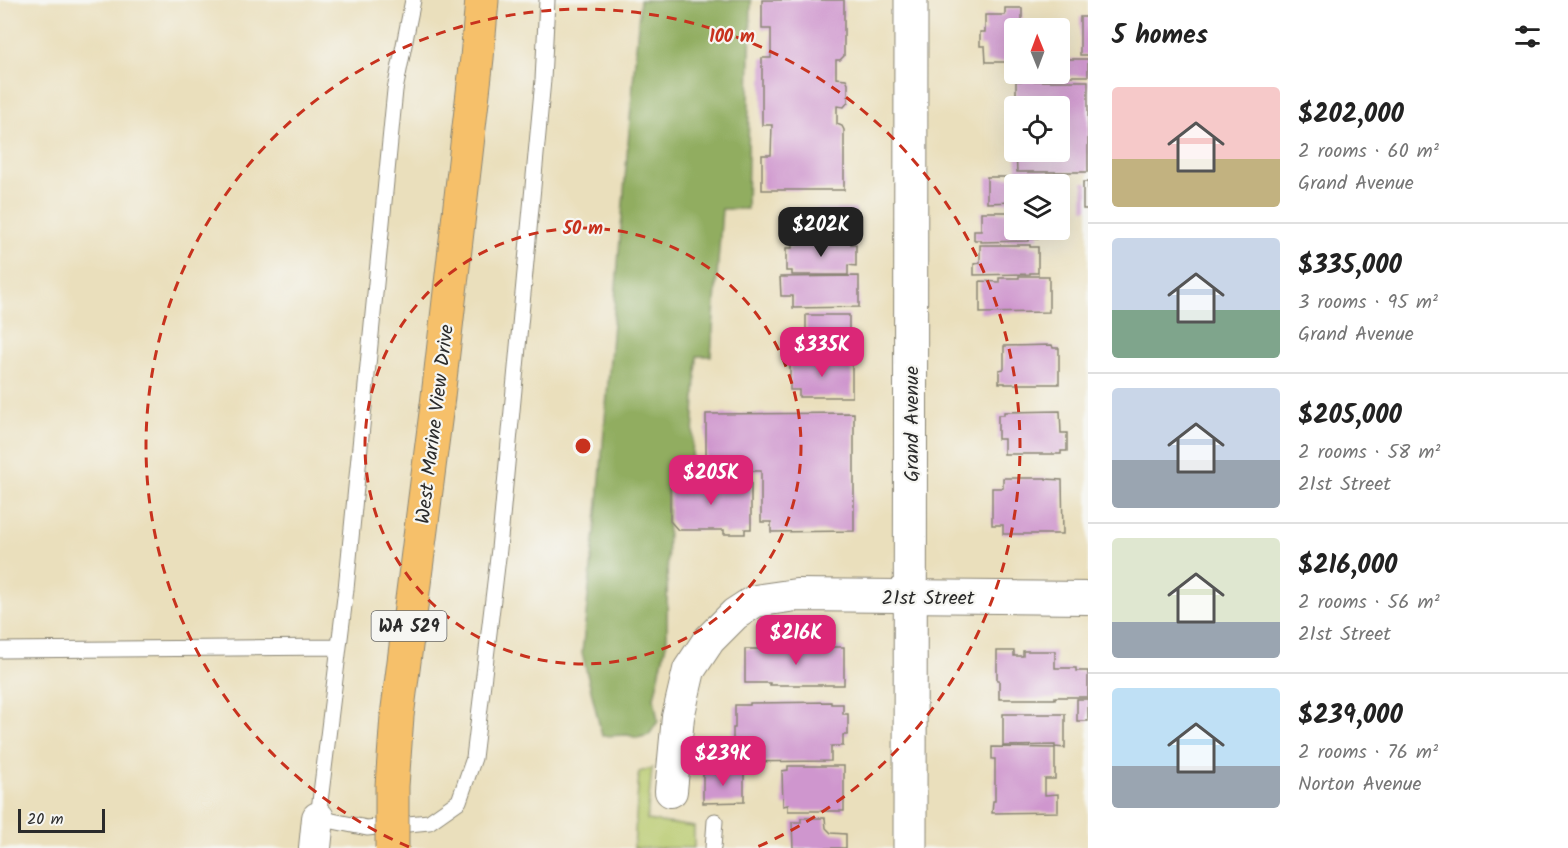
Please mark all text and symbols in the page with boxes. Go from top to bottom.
text: 5 homes [1112,15,1208,57]
north arrow [1004,18,1070,84]
map controls [1004,18,1070,240]
icon: filters [1511,20,1544,53]
text: 100 m [709,23,755,52]
text: $202,000 [1298,94,1404,136]
button: locate [1004,96,1070,162]
icon: home [1160,111,1232,183]
text: 2 rooms · 60 m² [1298,136,1439,168]
text: Grand Avenue [1298,168,1414,200]
button: layers [1004,174,1070,240]
pin: $202K [779,207,863,258]
text: $202K [792,210,850,242]
text: 50 m [562,215,603,244]
text: $335,000 [1298,245,1402,287]
icon: home [1160,262,1232,334]
text: 3 rooms · 95 m² [1298,287,1438,319]
text: Grand Avenue [1298,319,1414,351]
street label: West Marine View Drive [408,323,464,526]
pin: $335K [780,327,864,378]
text: $335K [794,330,850,362]
street label: Grand Avenue [897,366,929,482]
text: $205,000 [1298,395,1402,437]
icon: home [1160,412,1232,484]
centre of rings [573,436,593,456]
text: 2 rooms · 58 m² [1298,437,1440,469]
pin: $205K [669,455,753,506]
text: $205K [683,458,739,490]
text: 21st Street [1298,469,1391,501]
text: $216,000 [1298,545,1397,587]
icon: home [1160,562,1232,634]
street label: 21st Street [882,583,975,615]
text: 2 rooms · 56 m² [1298,587,1440,619]
road number: WA 529 [372,611,446,641]
pin: $216K [754,615,838,666]
text: $216K [770,618,822,650]
text: 21st Street [1298,619,1391,651]
text: $239,000 [1298,695,1403,737]
icon: home [1160,712,1232,784]
pin: $239K [681,736,765,787]
text: 2 rooms · 76 m² [1298,737,1438,769]
text: $239K [695,739,751,771]
text: Norton Avenue [1298,769,1422,801]
scale bar [18,806,105,834]
text: 20 m [27,807,63,832]

